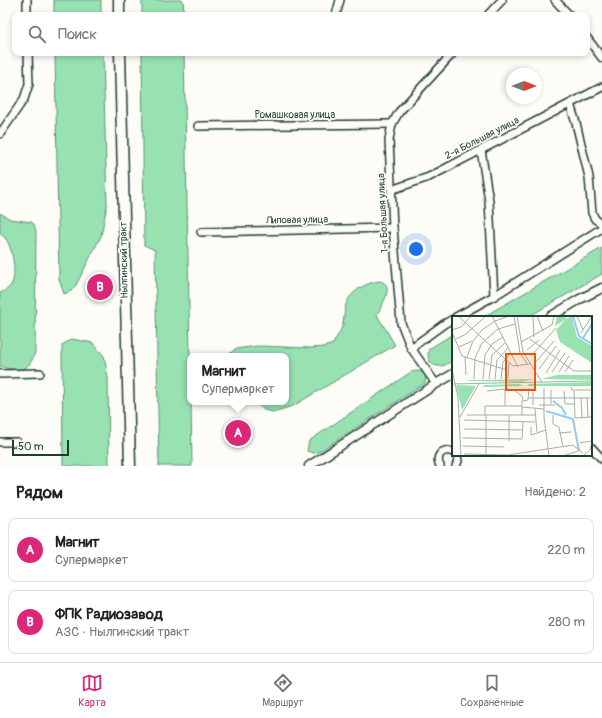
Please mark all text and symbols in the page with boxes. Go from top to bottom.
search box [12,12,590,56]
icon: search [26,23,48,45]
text: Поиск [58,25,97,44]
north arrow [506,68,542,104]
street label: Ромашковая улица [255,109,336,121]
street label: 2-я Большая улица [443,114,521,162]
street label: 1-я Большая улица [375,173,391,253]
street label: Липовая улица [265,213,329,227]
street label: Нылгинский тракт [117,221,131,299]
your location [406,239,426,259]
pin: B [87,272,113,302]
inset map [452,316,592,456]
popup [187,353,289,405]
text: Магнит [201,362,246,381]
text: Супермаркет [201,381,275,397]
pin: A [225,418,251,448]
scale bar [12,438,69,457]
text: 50 m [18,440,44,453]
text: Рядом [16,482,63,503]
text: Найдено: 2 [524,484,586,500]
text: Магнит [55,533,100,552]
text: A [26,542,34,558]
text: 220 m [547,542,585,558]
text: Супермаркет [55,552,128,568]
text: ФПК Радиозавод [55,605,163,624]
text: B [26,614,34,630]
text: 280 m [548,614,585,630]
text: АЗС · Нылгинский тракт [55,624,189,640]
tab: Карта [78,672,106,709]
tab: Маршрут [262,672,304,709]
tab: Сохранённые [460,672,524,709]

